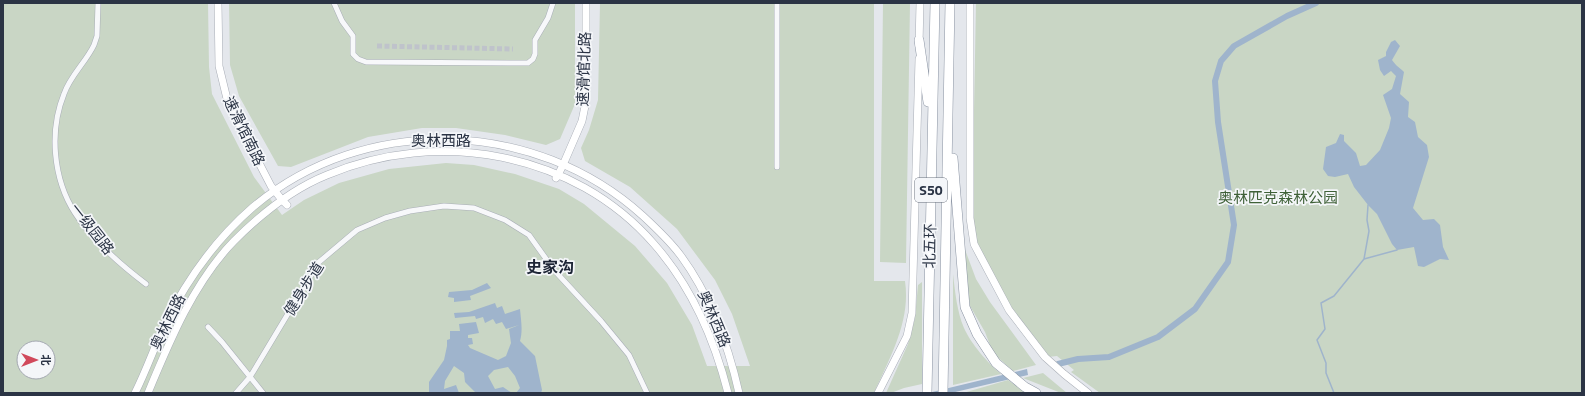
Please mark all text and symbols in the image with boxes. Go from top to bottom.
street label: 速滑馆北路 [571,31,596,107]
street label: 速滑馆南路 [218,92,271,170]
street label: 奥林西路 [411,129,471,152]
road number: S50 [915,178,947,202]
park label: 奥林匹克森林公园 [1218,186,1338,209]
street label: 一级园路 [65,198,120,259]
street label: 北五环 [918,223,941,269]
district label: 史家沟 [526,255,574,279]
street label: 健身步道 [278,257,329,320]
street label: 奥林西路 [692,287,737,351]
street label: 奥林西路 [144,290,191,354]
north arrow [16,340,56,380]
text: 北 [38,355,54,366]

